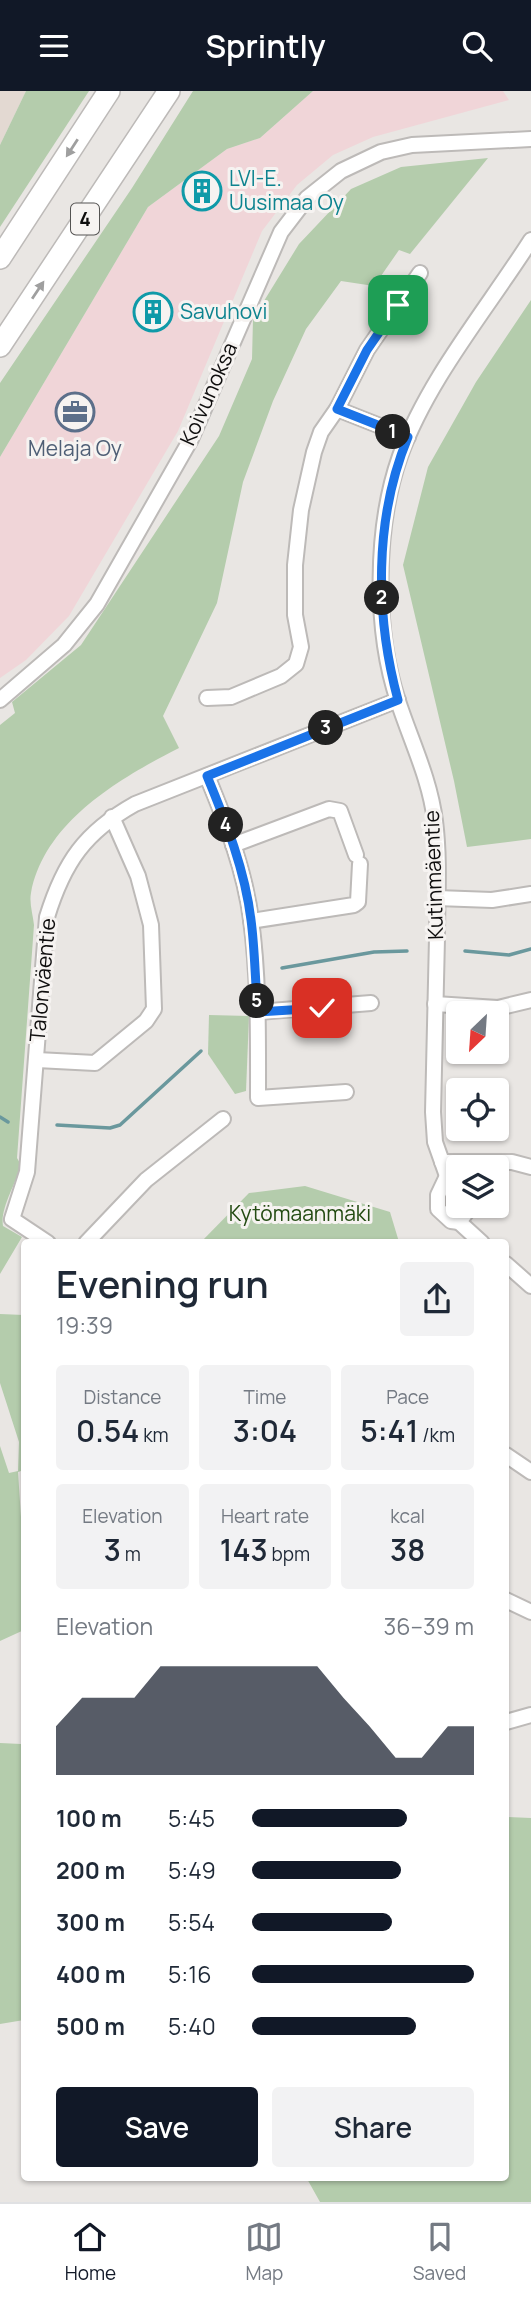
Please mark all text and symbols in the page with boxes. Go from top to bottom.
text: Sprintly [205,24,326,68]
icon: menu [35,27,73,65]
icon: search [458,27,496,65]
one-way arrow [65,139,79,157]
place label: LVI-E. Uusimaa Oy [229,164,344,216]
building icon: LVI-E. Uusimaa Oy [181,170,223,212]
road number: 4 [71,203,99,235]
pin [368,275,428,335]
one-way arrow [31,280,44,299]
icon: arrive [379,286,417,324]
building icon: Savuhovi [132,291,174,333]
place label: Savuhovi [180,297,267,325]
street label: Koivunoksa [173,338,243,449]
office icon: Melaja Oy [54,391,96,433]
pin: 1 [376,415,410,449]
text: 1 [388,418,397,444]
place label: Melaja Oy [28,434,122,462]
pin: 2 [364,581,400,615]
text: 2 [376,584,387,610]
pin: 3 [308,711,344,745]
text: 3 [320,714,331,740]
pin: 4 [208,807,244,843]
street label: Kutinmäentie [417,810,449,940]
text: 4 [220,811,231,837]
street label: Talonväentie [23,917,61,1043]
pin [292,978,352,1038]
pin: 5 [240,983,274,1019]
text: 5 [251,987,262,1013]
icon: check [303,989,341,1027]
north arrow [446,1001,509,1064]
map controls [446,1001,509,1218]
button: locate [446,1078,509,1141]
button: layers [446,1155,509,1218]
park label: Kytömaanmäki [229,1199,371,1227]
text: Evening run [56,1257,269,1309]
button: share [400,1262,474,1336]
text: 19:39 [56,1309,113,1341]
text: Distance [83,1384,161,1410]
text: Time [244,1384,286,1410]
text: Pace [386,1384,429,1410]
text: 0.54 [76,1410,139,1451]
text: 3:04 [233,1410,297,1451]
text: 5:41 [360,1410,418,1451]
text: km [139,1422,169,1448]
text: /km [418,1422,455,1448]
text: Elevation [82,1503,162,1529]
text: Heart rate [221,1503,309,1529]
text: kcal [390,1503,425,1529]
text: 3 [104,1529,121,1570]
text: 143 [220,1529,268,1570]
text: 38 [390,1529,425,1570]
text: m [121,1541,141,1567]
text: bpm [268,1541,310,1567]
text: Elevation [56,1610,153,1642]
text: 36–39 m [383,1610,474,1642]
text: 100 m [56,1802,122,1834]
text: 5:45 [168,1802,215,1834]
text: 200 m [56,1854,125,1886]
text: 5:49 [168,1854,216,1886]
text: 300 m [56,1906,125,1938]
text: 5:54 [168,1906,215,1938]
text: 400 m [56,1958,126,1990]
text: 5:16 [168,1958,211,1990]
text: 500 m [56,2010,125,2042]
text: 5:40 [168,2010,216,2042]
button: Save [56,2087,258,2167]
button: Share [272,2087,474,2167]
tab: Home [65,2218,116,2286]
tab: Map [245,2218,283,2286]
tab: Saved [413,2218,466,2286]

